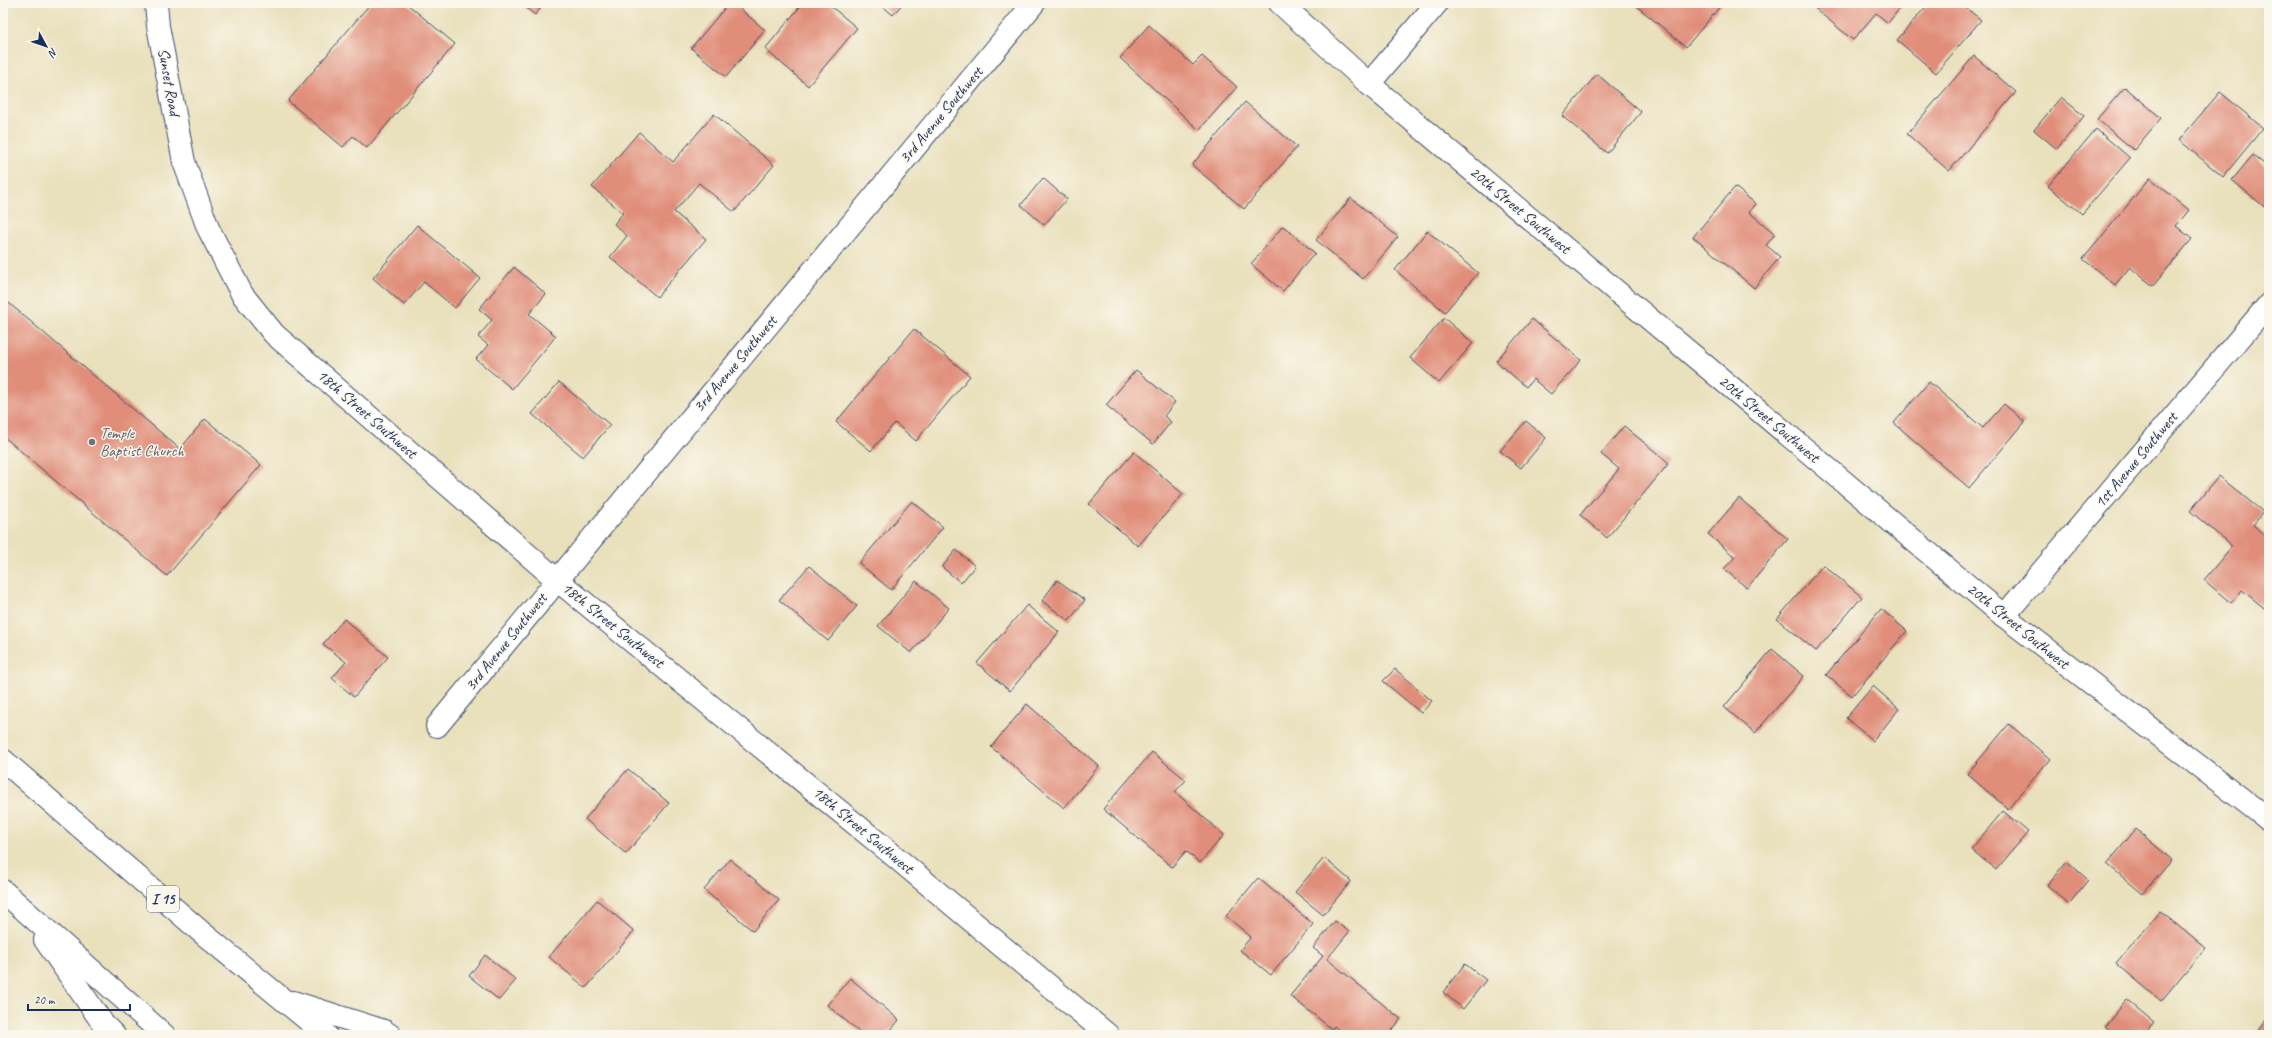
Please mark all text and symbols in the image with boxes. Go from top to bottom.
north arrow [26,26,66,66]
text: N [45,45,61,61]
street label: Sunset Road [153,47,185,120]
street label: 3rd Avenue Southwest [895,61,988,167]
street label: 20th Street Southwest [1465,162,1576,259]
street label: 3rd Avenue Southwest [689,310,782,416]
street label: 18th Street Southwest [313,365,422,464]
street label: 20th Street Southwest [1714,371,1825,468]
street label: 1st Avenue Southwest [2090,407,2183,512]
place label: Temple Baptist Church [100,423,184,461]
marker: Temple Baptist Church [87,437,97,447]
street label: 18th Street Southwest [558,578,669,673]
street label: 20th Street Southwest [1963,579,2074,674]
street label: 3rd Avenue Southwest [461,588,553,695]
street label: 18th Street Southwest [808,782,919,879]
road number: I 15 [147,886,179,912]
scale bar [28,986,130,1012]
text: 20 m [34,992,56,1008]

